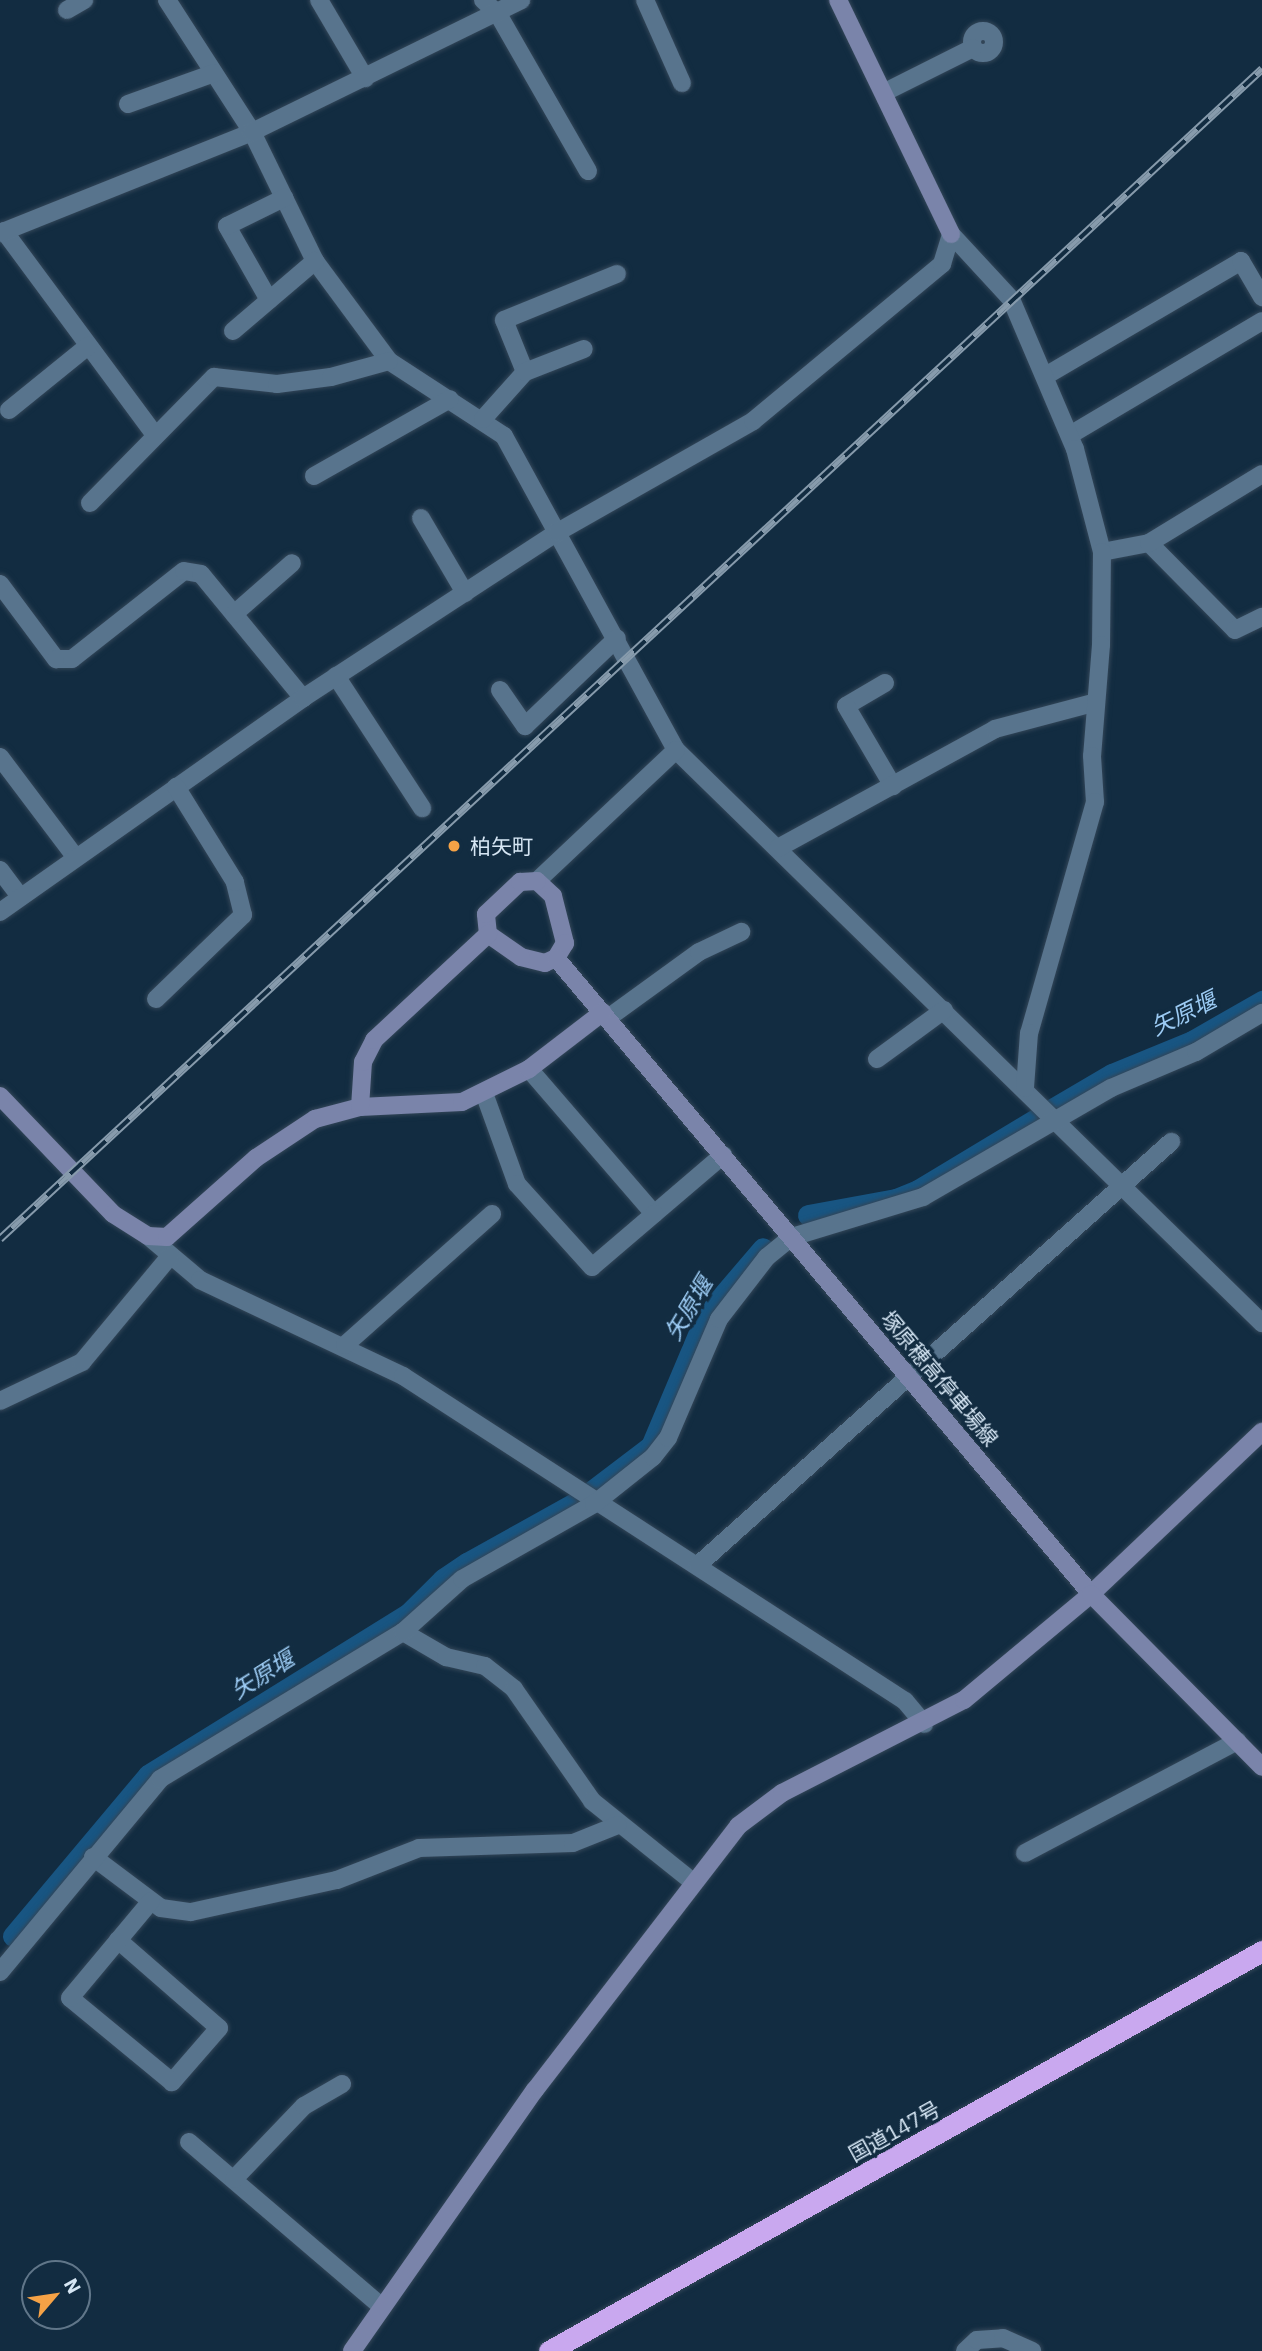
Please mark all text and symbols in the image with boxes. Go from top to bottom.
place label: 柏矢町 [470,833,533,859]
marker: 柏矢町 [444,836,464,856]
water label: 矢原堰 [1146,985,1220,1041]
water label: 矢原堰 [658,1271,718,1345]
street label: 塚原穂高停車場線 [876,1306,1004,1450]
water label: 矢原堰 [225,1644,299,1704]
street label: 国道147号 [844,2096,944,2166]
north arrow [21,2260,91,2330]
text: N [59,2274,86,2298]

